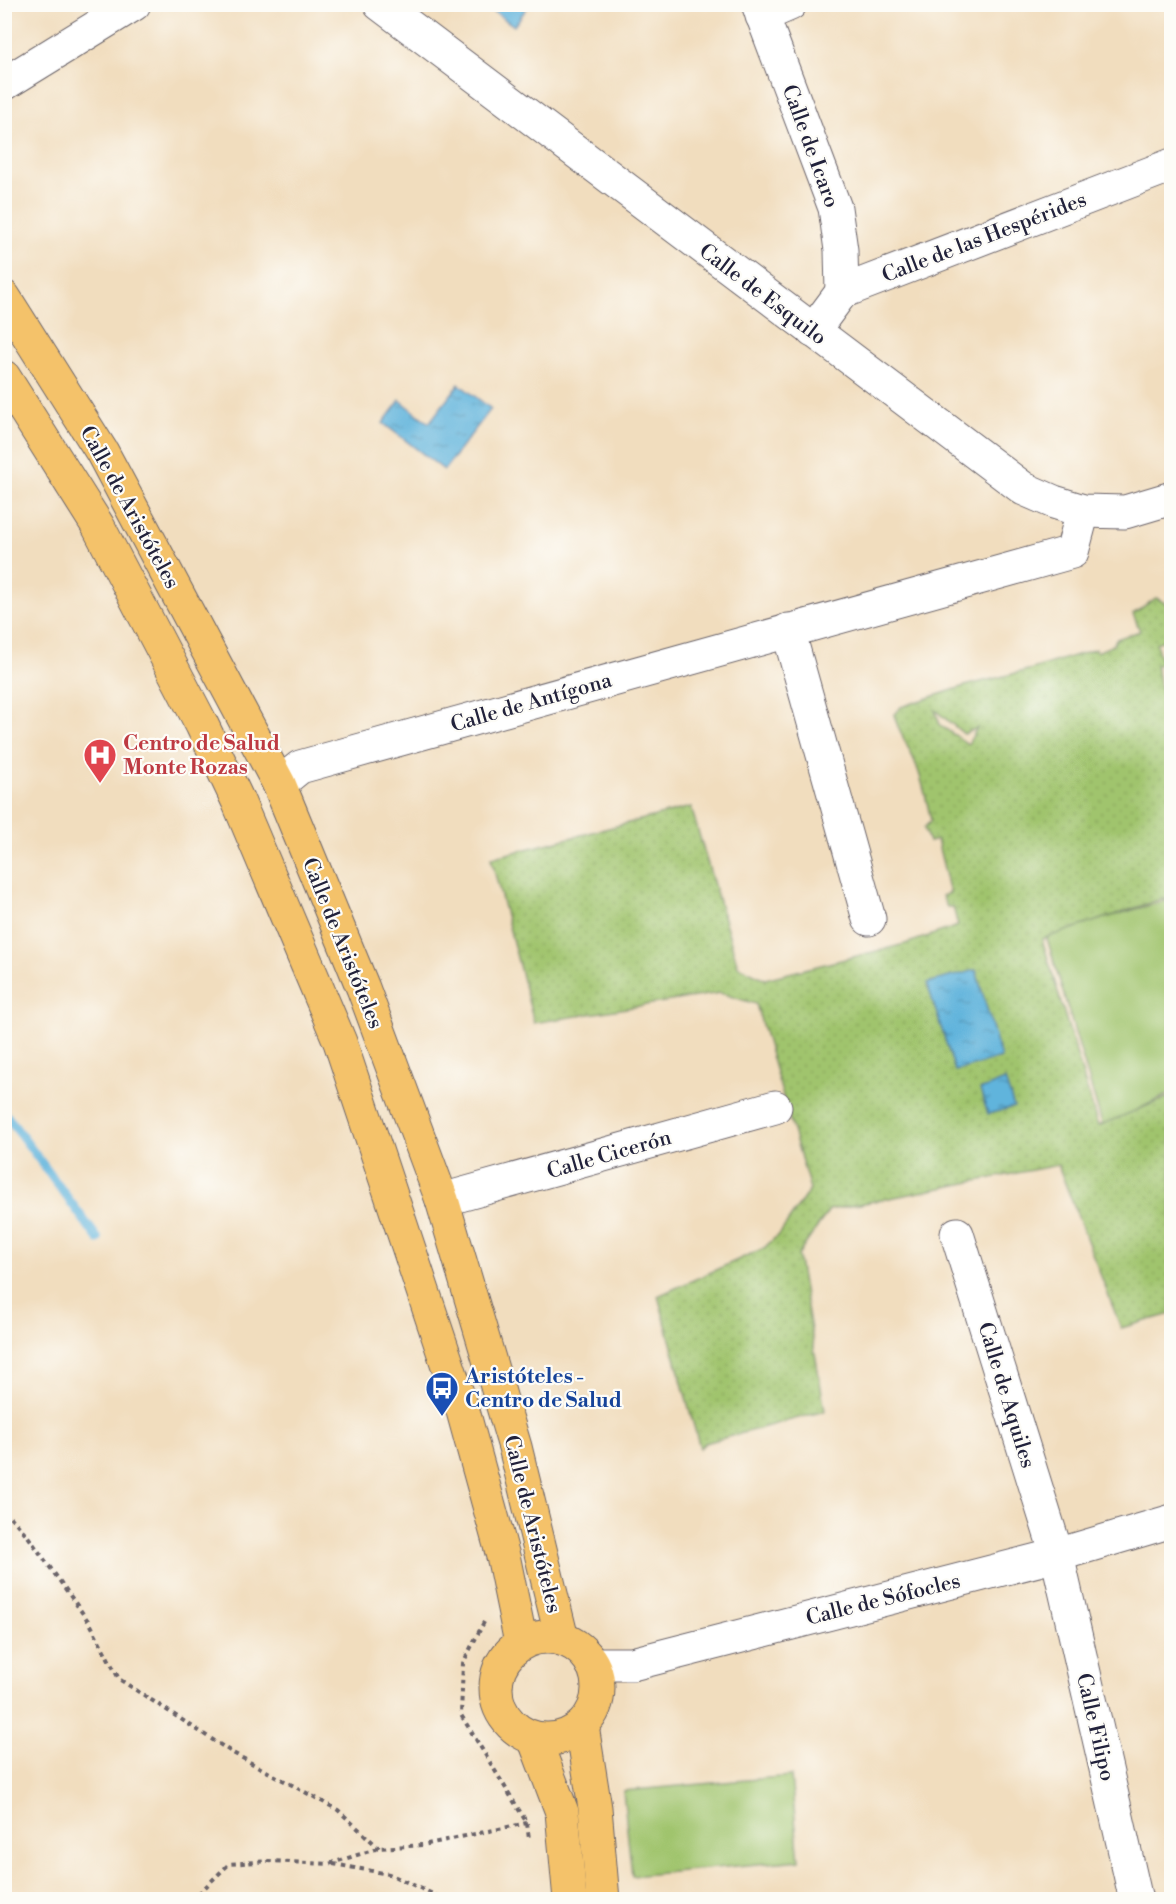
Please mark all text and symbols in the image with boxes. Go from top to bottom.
street label: Calle de Icaro [776,81,844,211]
street label: Calle de las Hespérides [878,187,1090,289]
street label: Calle de Esquilo [694,238,831,351]
street label: Calle de Aristóteles [74,422,185,593]
street label: Calle de Antígona [448,667,615,738]
place label: Centro de Salud Monte Rozas [123,731,280,781]
hospital icon: Centro de Salud Monte Rozas [82,737,118,784]
street label: Calle de Aristóteles [296,854,388,1033]
street label: Calle Cicerón [544,1125,675,1185]
street label: Calle de Aquiles [972,1319,1041,1471]
place label: Aristóteles - Centro de Salud [464,1364,622,1414]
bus stop icon: Aristóteles - Centro de Salud [424,1370,460,1417]
street label: Calle de Aristóteles [497,1433,567,1616]
street label: Calle de Sófocles [803,1568,963,1632]
street label: Calle Filipo [1070,1671,1120,1784]

